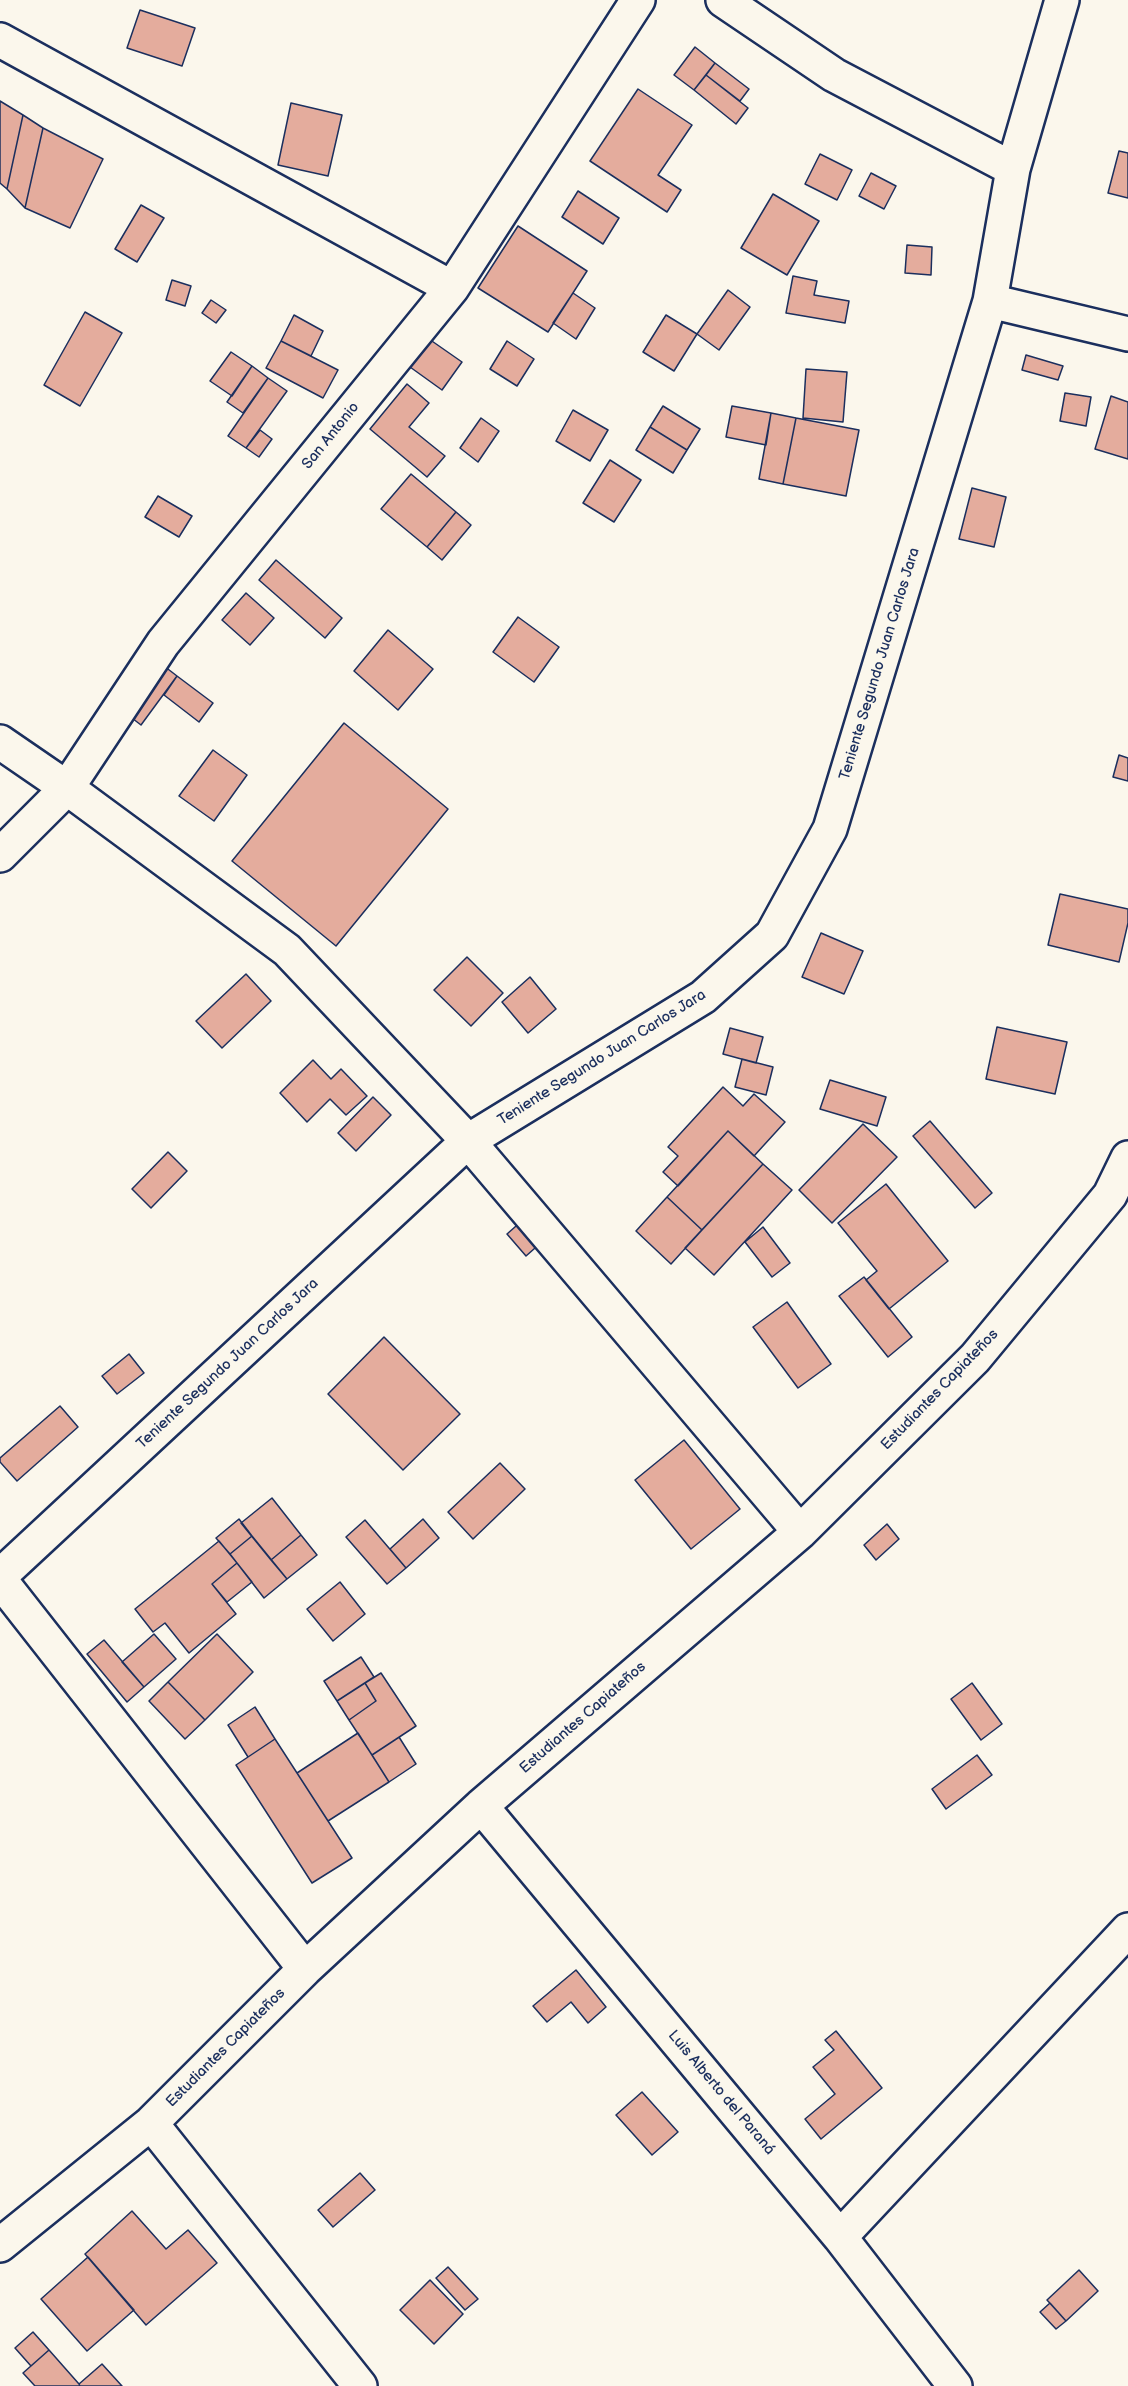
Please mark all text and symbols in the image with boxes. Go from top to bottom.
street label: San Antonio [299,399,363,473]
street label: Teniente Segundo Juan Carlos Jara [836,546,924,782]
street label: Teniente Segundo Juan Carlos Jara [495,986,709,1130]
street label: Teniente Segundo Juan Carlos Jara [133,1275,323,1453]
street label: Estudiantes Capiateños [878,1326,1002,1454]
street label: Estudiantes Capiateños [516,1658,650,1778]
street label: Estudiantes Capiateños [163,1985,289,2111]
street label: Luis Alberto del Paraná [664,2027,778,2159]

